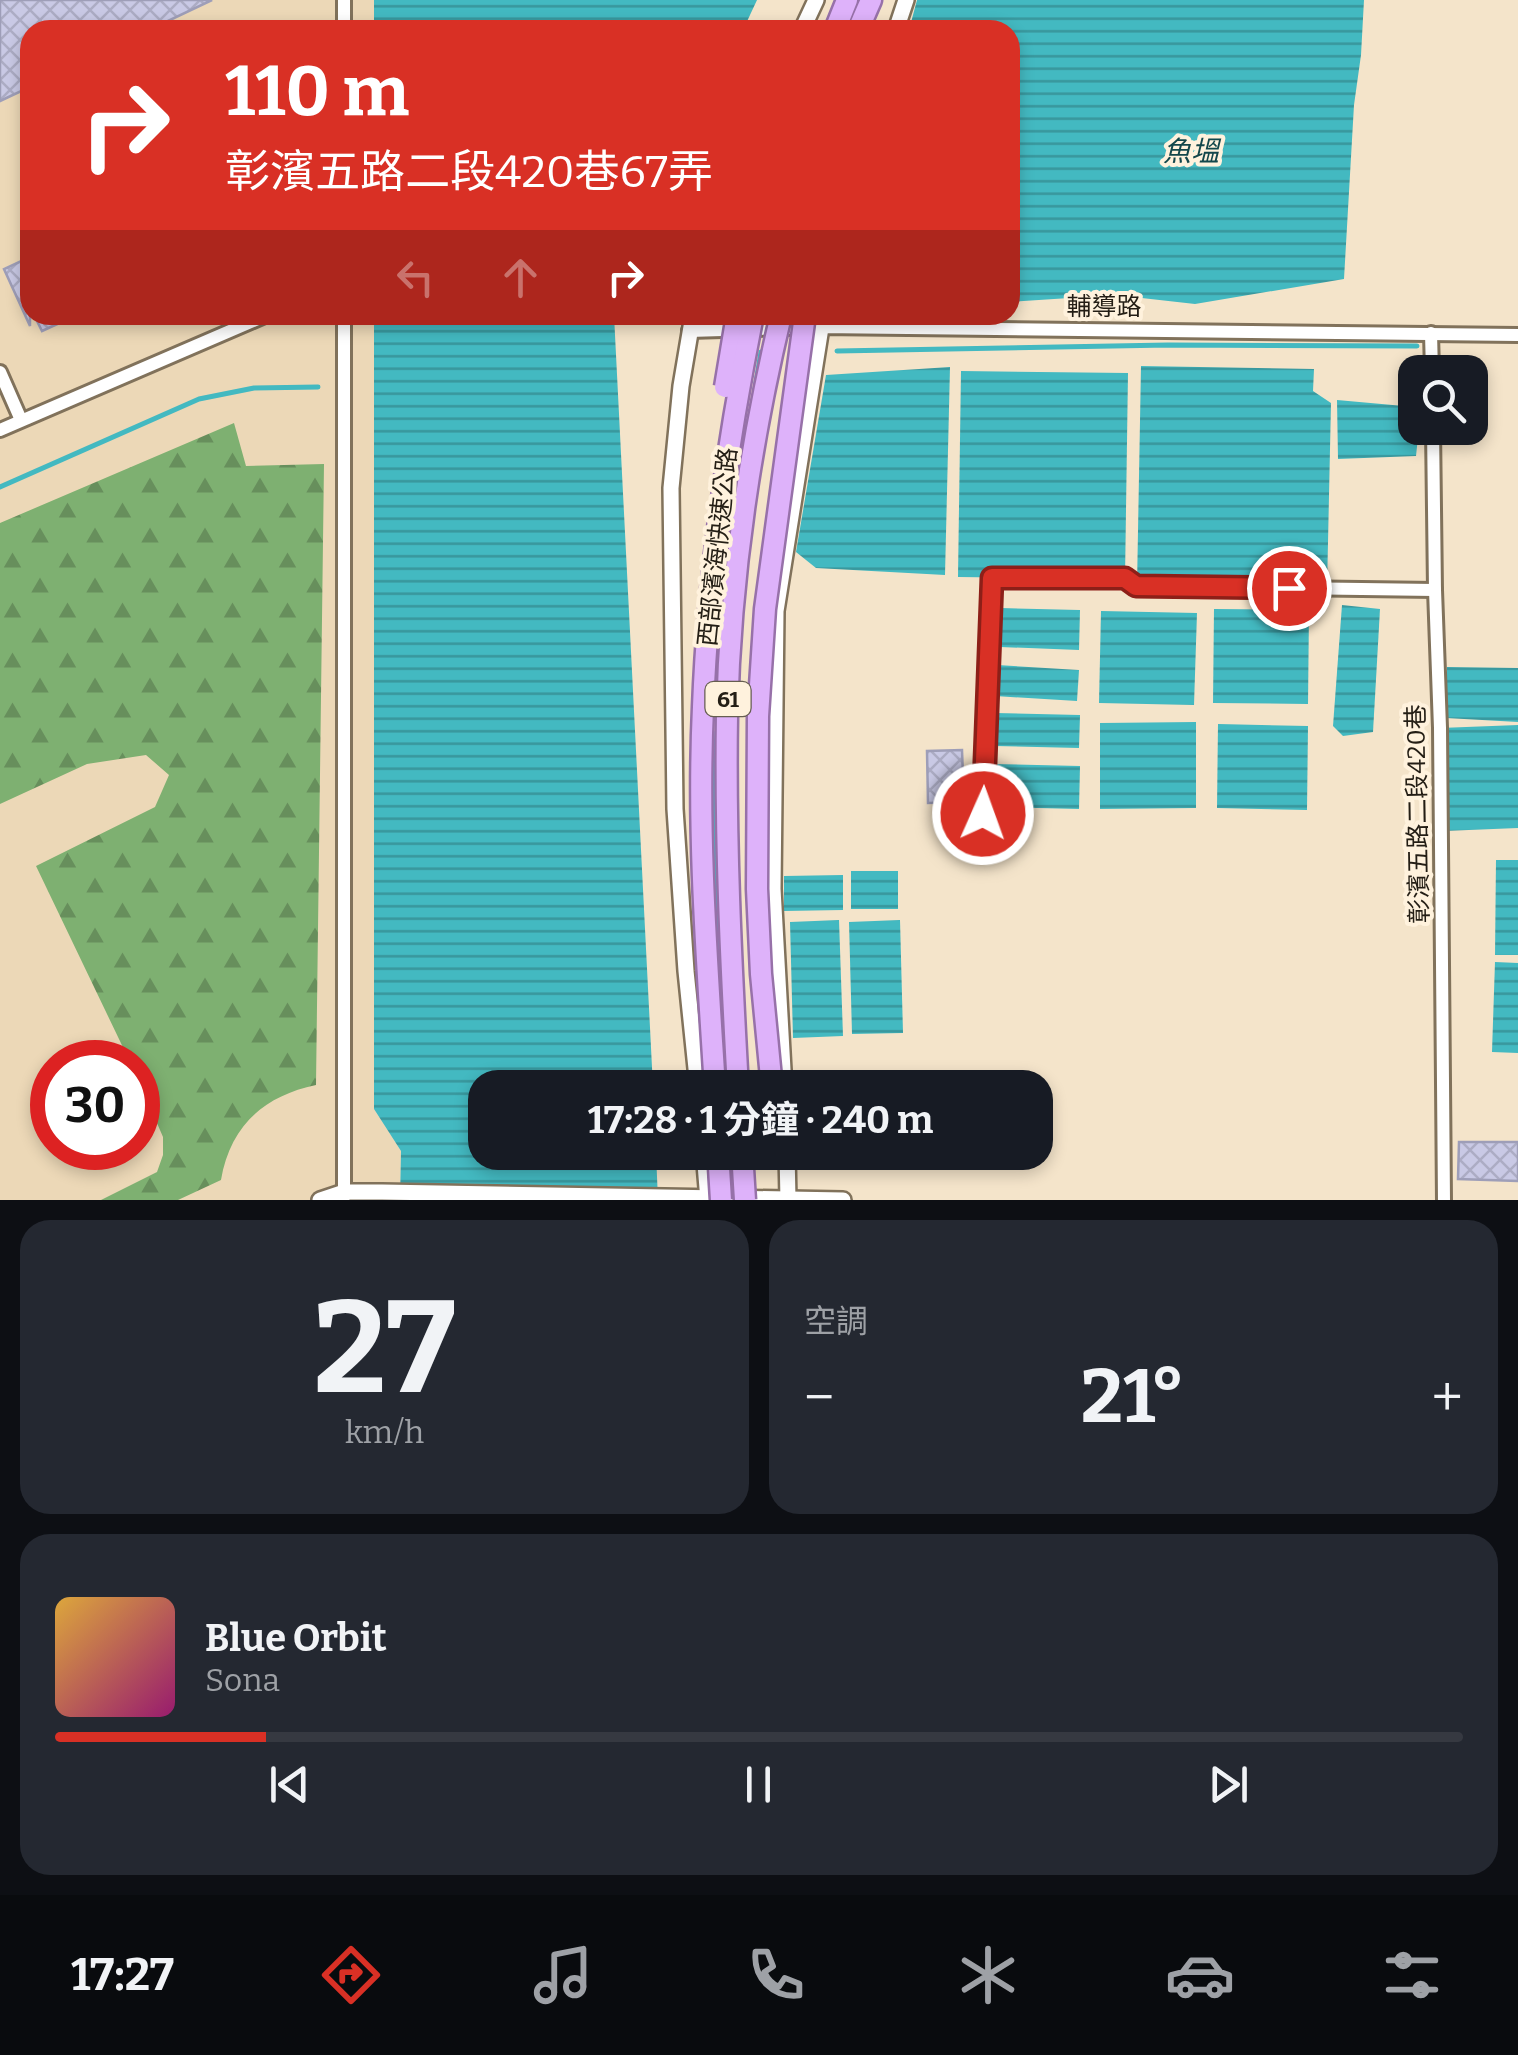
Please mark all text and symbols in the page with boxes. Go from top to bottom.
text: 110 m [225,50,409,134]
icon: right [60,60,190,190]
water label: 魚塭 [1163,135,1222,168]
text: 彰濱五路二段420巷67弄 [225,145,713,199]
icon: left [388,250,443,305]
icon: ahead [493,250,548,305]
icon: right [598,250,653,305]
street label: 輔導路 [1066,292,1142,322]
map controls [1398,355,1488,445]
button: search [1398,355,1488,445]
street label: 西部濱海快速公路 [693,446,743,648]
pin [1247,546,1332,631]
icon: arrive [1262,561,1317,616]
road number: 61 [706,682,750,716]
street label: 彰濱五路二段420巷 [1401,704,1435,924]
position arrow [931,762,1035,866]
speed limit sign: 30 [30,1040,160,1170]
text: 17:28 · 1 分鐘 · 240 m [588,1097,933,1143]
text: 27 [313,1270,456,1426]
text: 空調 [804,1302,868,1340]
text: 21° [1081,1352,1185,1442]
text: − [804,1365,834,1431]
text: + [1432,1365,1463,1431]
text: km/h [345,1413,424,1451]
text: Blue Orbit [205,1615,387,1661]
text: Sona [205,1661,280,1699]
icon: previous [262,1757,317,1812]
icon: pause [731,1757,786,1812]
icon: next [1201,1757,1256,1812]
icon: directions [316,1940,386,2010]
icon: music [528,1940,598,2010]
icon: phone [741,1940,811,2010]
icon: climate [953,1940,1023,2010]
icon: car [1165,1940,1235,2010]
icon: filters [1377,1940,1447,2010]
text: 17:27 [71,1948,174,2002]

